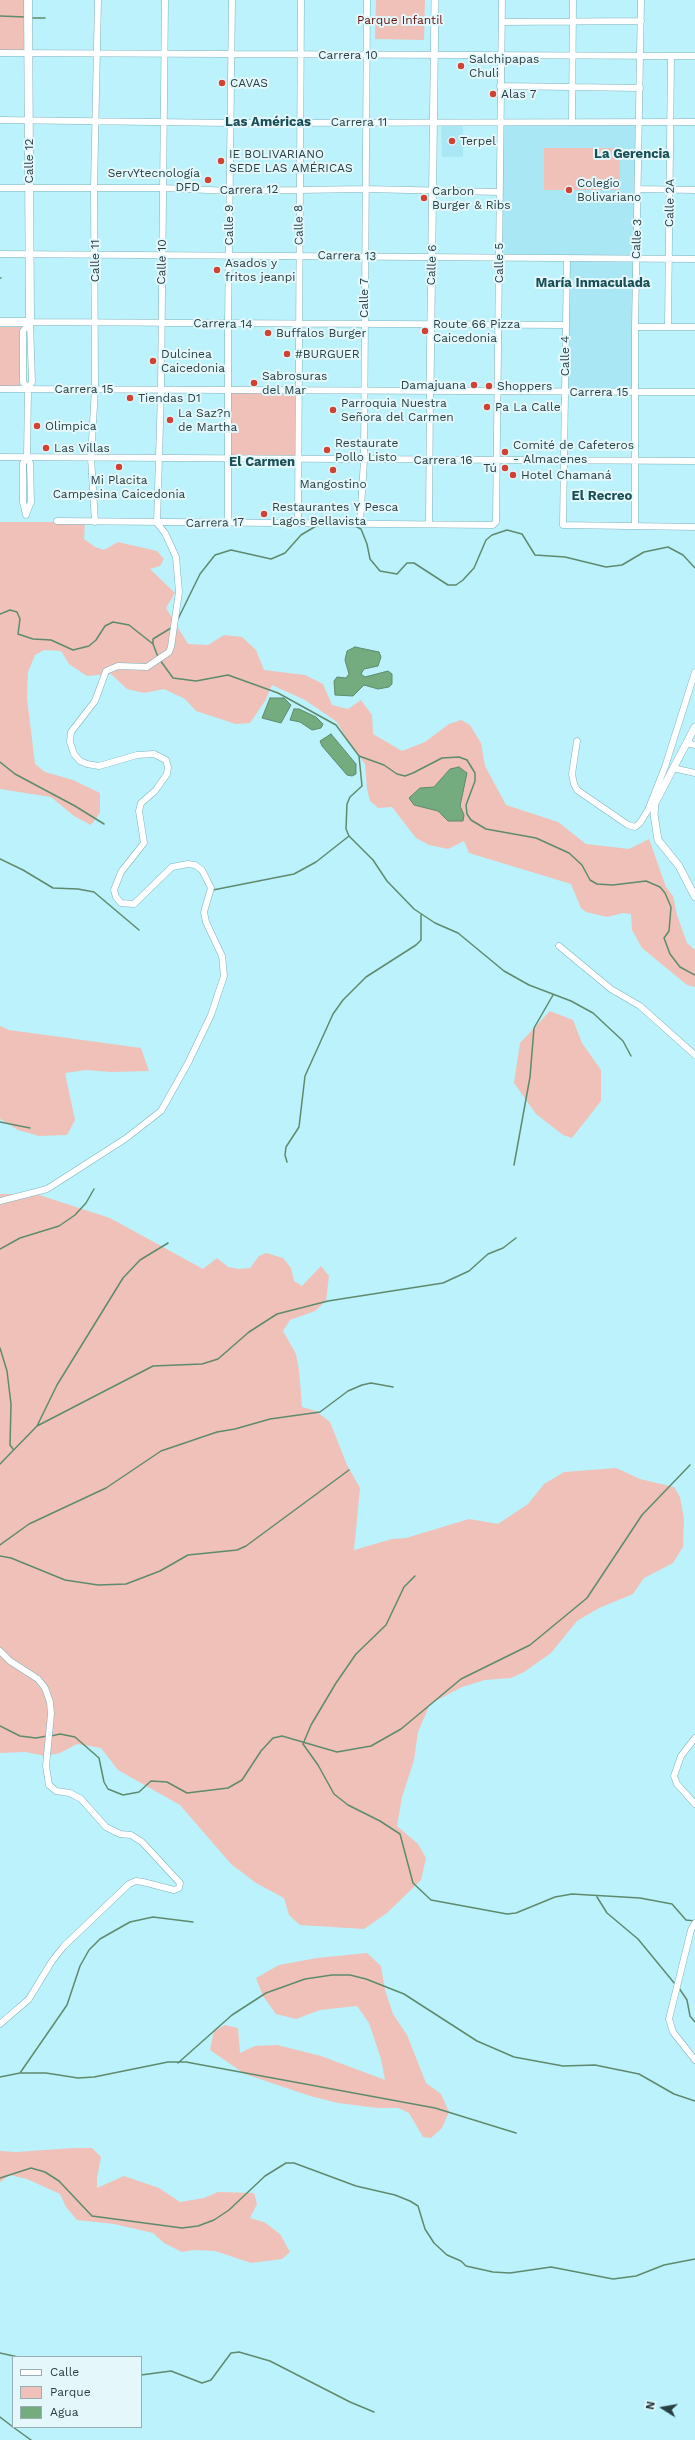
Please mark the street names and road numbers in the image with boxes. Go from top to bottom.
street label: Carrera 10 [318,48,378,62]
street label: Carrera 11 [331,115,387,129]
street label: Calle 12 [22,138,36,184]
street label: Calle 2A [662,179,678,227]
street label: Carrera 12 [219,182,279,198]
street label: Calle 8 [291,204,307,246]
street label: Calle 9 [222,205,236,245]
street label: Calle 3 [629,219,645,259]
street label: Calle 10 [154,239,170,285]
street label: Calle 11 [88,240,102,282]
street label: Calle 5 [492,243,506,283]
street label: Calle 6 [424,244,440,286]
street label: Carrera 13 [317,248,377,264]
street label: Calle 7 [357,278,371,318]
street label: Carrera 14 [193,316,253,332]
street label: Calle 4 [558,336,572,376]
street label: Carrera 15 [55,382,113,396]
street label: Carrera 15 [570,385,628,399]
street label: Carrera 16 [413,453,473,467]
street label: Carrera 17 [186,515,244,531]

